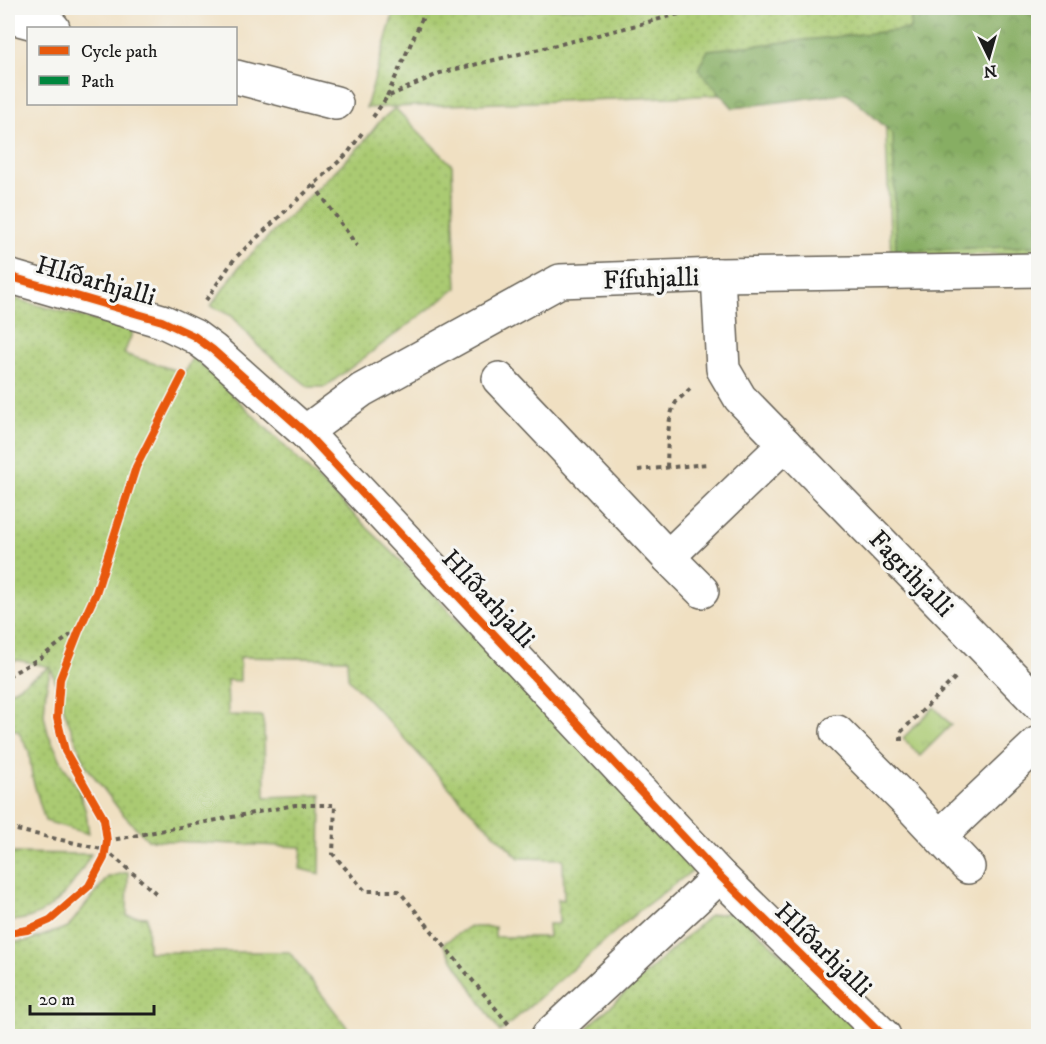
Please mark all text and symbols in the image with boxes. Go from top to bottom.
legend [27,27,237,105]
north arrow [959,27,1019,87]
text: Cycle path [81,41,158,63]
text: N [983,60,998,81]
text: Path [81,71,115,93]
street label: Hlíðarhjalli [32,249,159,314]
street label: Fífuhjalli [602,261,700,298]
street label: Fagrihjalli [861,524,960,625]
street label: Hlíðarhjalli [434,543,542,655]
street label: Hlíðarhjalli [767,896,879,1005]
scale bar [30,978,154,1016]
text: 20 m [39,989,75,1011]

